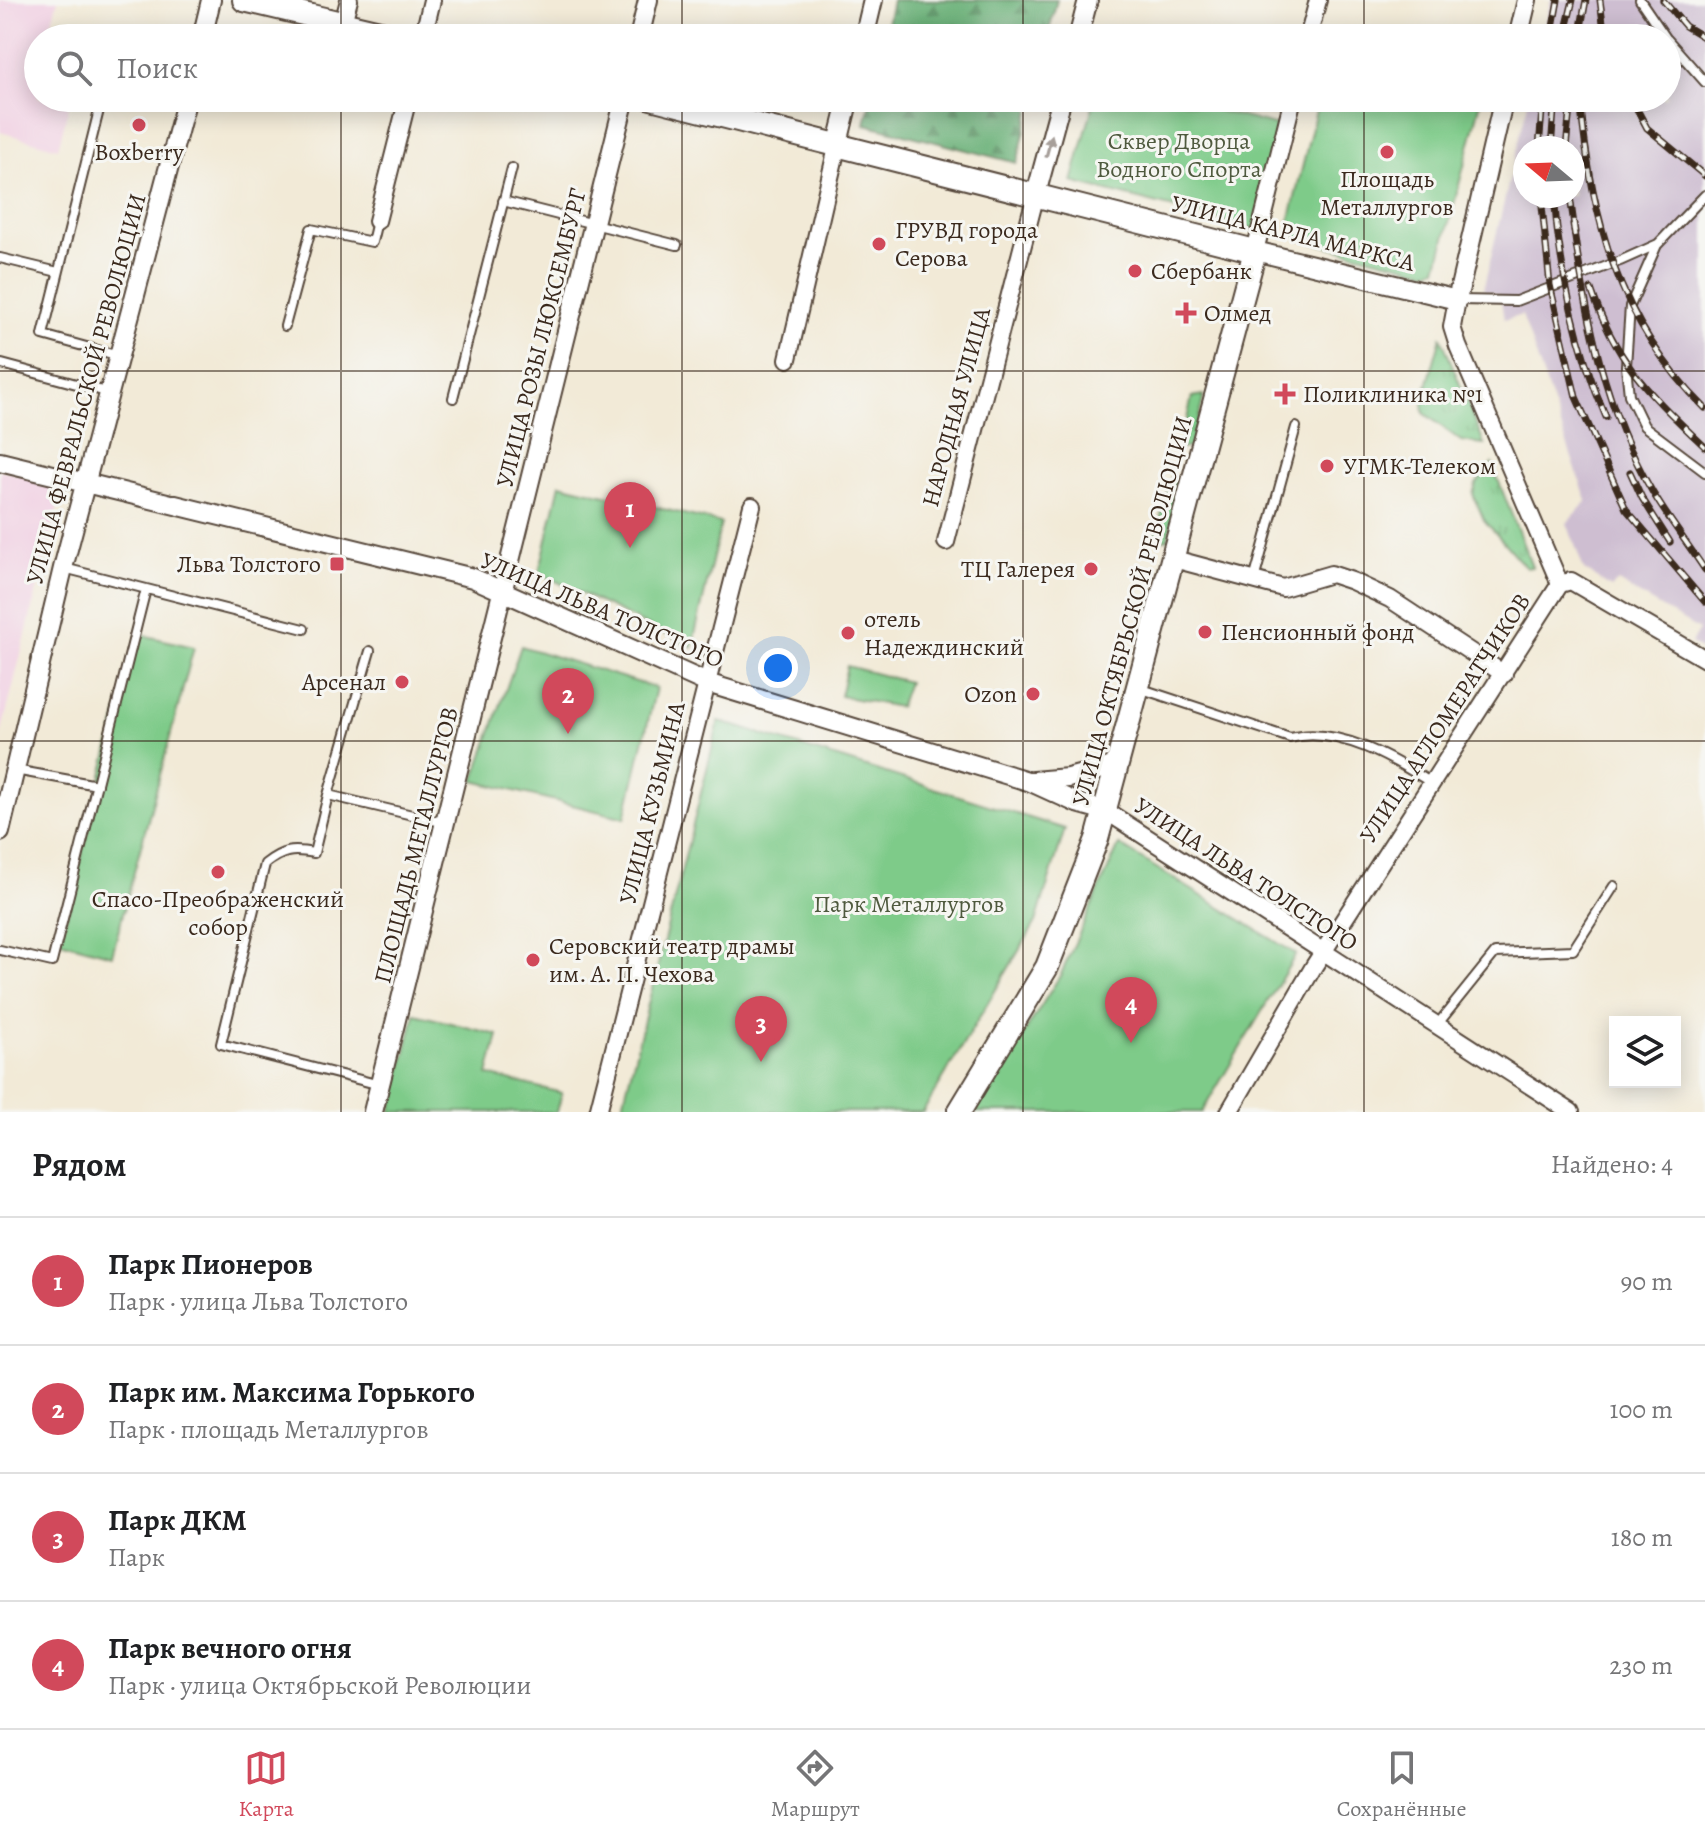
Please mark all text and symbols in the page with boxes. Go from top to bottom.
search box [24,24,1681,112]
icon: search [52,46,96,90]
text: Поиск [116,48,198,88]
marker: Boxberry [130,116,148,134]
park label: Сквер Дворца Водного Спорта [1096,125,1262,185]
one-way arrow [1043,133,1055,158]
place label: Boxberry [94,136,184,168]
north arrow [1513,136,1585,208]
marker: Площадь Металлургов [1378,143,1396,161]
place label: Площадь Металлургов [1320,163,1454,223]
street label: УЛИЦА РОЗЫ ЛЮКСЕМБУРГ [488,185,594,491]
street label: УЛИЦА КАРЛА МАРКСА [1168,187,1419,279]
street label: УЛИЦА ФЕВРАЛЬСКОЙ РЕВОЛЮЦИИ [18,190,154,588]
place label: ГРУВД города Серова [895,214,1038,274]
marker: ГРУВД города Серова [870,235,888,253]
place label: Сбербанк [1151,255,1252,287]
marker: Сбербанк [1126,262,1144,280]
place label: Олмед [1204,297,1271,329]
marker: Олмед [1175,302,1197,324]
street label: НАРОДНАЯ УЛИЦА [914,303,998,510]
place label: Поликлиника №1 [1303,378,1483,410]
marker: Поликлиника №1 [1274,383,1296,405]
street label: УЛИЦА ОКТЯБРЬСКОЙ РЕВОЛЮЦИИ [1064,412,1200,810]
place label: УГМК-Телеком [1343,450,1496,482]
marker: УГМК-Телеком [1318,457,1336,475]
pin: 1 [604,482,656,548]
street label: УЛИЦА ЛЬВА ТОЛСТОГО [476,544,728,676]
place label: Льва Толстого [177,548,321,580]
place label: ТЦ Галерея [961,553,1075,585]
marker: Льва Толстого [328,555,346,573]
marker: ТЦ Галерея [1082,560,1100,578]
street label: УЛИЦА АГЛОМЕРАТЧИКОВ [1352,587,1538,849]
place label: отель Надеждинский [864,603,1024,663]
place label: Пенсионный фонд [1221,616,1414,648]
marker: Пенсионный фонд [1196,623,1214,641]
marker: отель Надеждинский [839,624,857,642]
your location [758,648,798,688]
place label: Арсенал [301,666,386,698]
pin: 2 [542,668,594,734]
marker: Арсенал [393,673,411,691]
place label: Ozon [964,678,1017,710]
marker: Ozon [1024,685,1042,703]
street label: УЛИЦА КУЗЬМИНА [611,697,693,908]
street label: ПЛОЩАДЬ МЕТАЛЛУРГОВ [366,703,466,987]
street label: УЛИЦА ЛЬВА ТОЛСТОГО [1128,790,1364,958]
marker: Спасо-Преображенский собор [209,863,227,881]
place label: Спасо-Преображенский собор [92,883,344,943]
park label: Парк Металлургов [814,888,1004,920]
place label: Серовский театр драмы им. А. П. Чехова [549,930,795,990]
marker: Серовский театр драмы им. А. П. Чехова [524,951,542,969]
pin: 4 [1105,977,1157,1043]
pin: 3 [735,996,787,1062]
map controls [1609,1016,1681,1088]
button: layers [1609,1016,1681,1088]
text: Рядом [32,1141,126,1188]
text: Найдено: 4 [1551,1147,1673,1182]
text: Парк Пионеров [108,1244,313,1284]
text: 1 [53,1264,63,1299]
text: 90 m [1621,1264,1673,1299]
text: Парк · улица Льва Толстого [108,1284,408,1319]
text: Парк им. Максима Горького [108,1372,475,1412]
text: 2 [52,1392,64,1427]
text: 100 m [1610,1392,1673,1427]
text: Парк · площадь Металлургов [108,1412,429,1447]
text: Парк ДКМ [108,1500,247,1540]
text: 3 [52,1520,64,1555]
text: 180 m [1611,1520,1673,1555]
text: Парк [108,1540,165,1575]
text: Парк вечного огня [108,1628,352,1668]
text: 4 [52,1648,64,1683]
text: 230 m [1609,1648,1673,1683]
text: Парк · улица Октябрьской Революции [108,1668,532,1703]
tab: Карта [238,1746,294,1824]
tab: Маршрут [771,1746,860,1824]
tab: Сохранённые [1337,1746,1467,1824]

